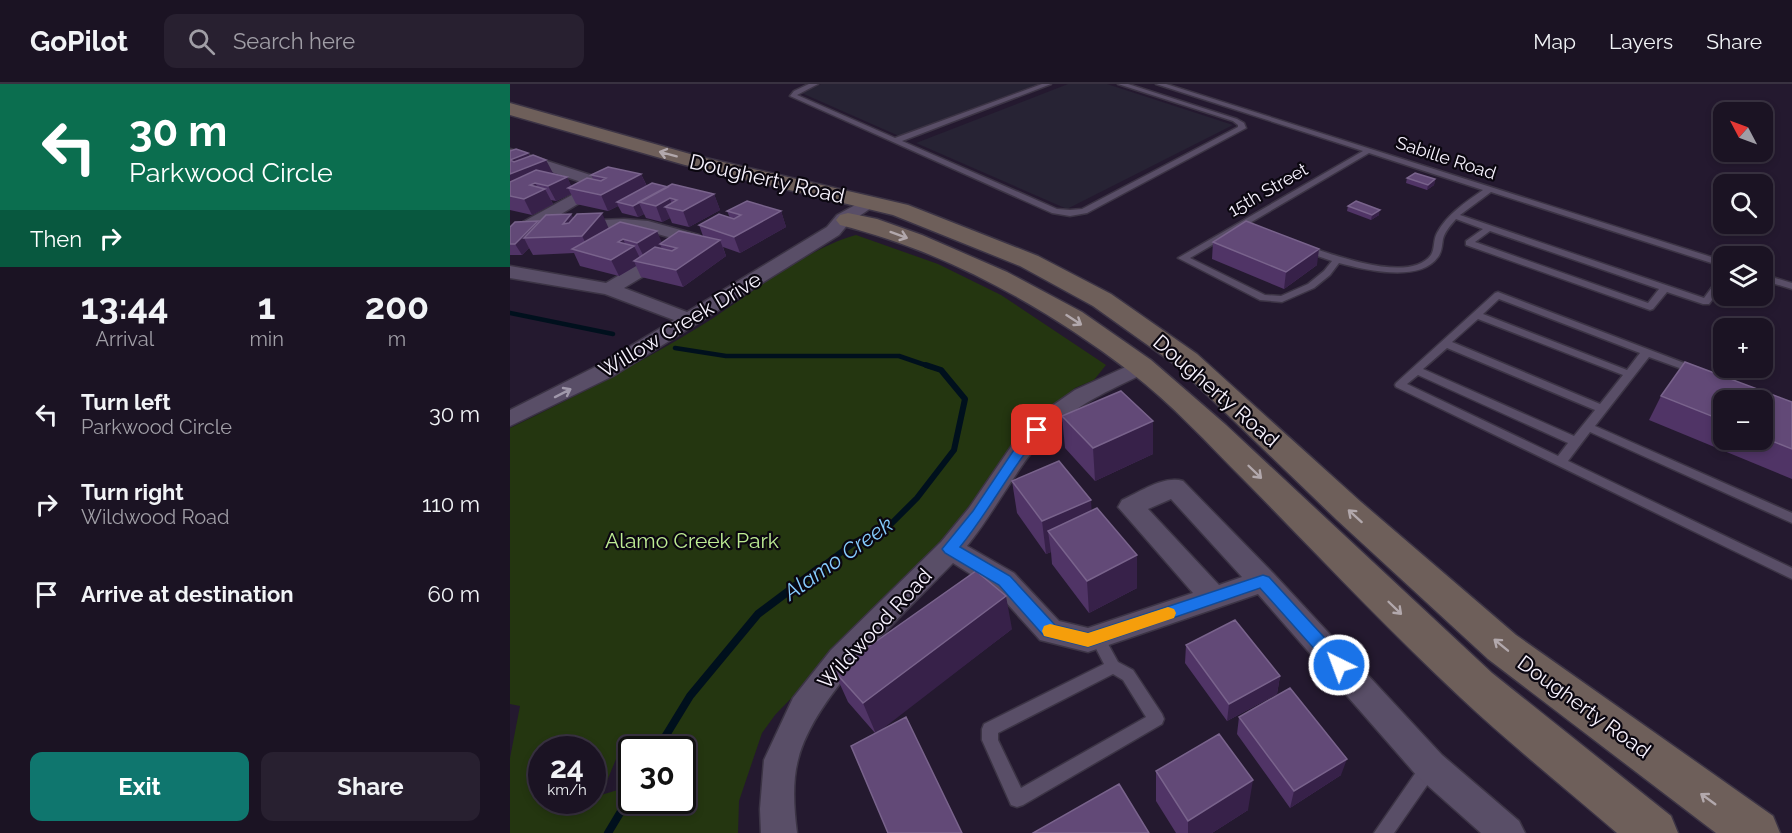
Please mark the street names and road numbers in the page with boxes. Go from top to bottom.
street label: Sabille Road [1394,131,1499,184]
street label: Dougherty Road [687,149,847,209]
street label: 15th Street [1224,158,1311,221]
street label: Willow Creek Drive [594,266,765,383]
street label: Dougherty Road [1148,329,1284,452]
street label: Wildwood Road [812,563,937,694]
street label: Dougherty Road [1513,650,1656,763]

